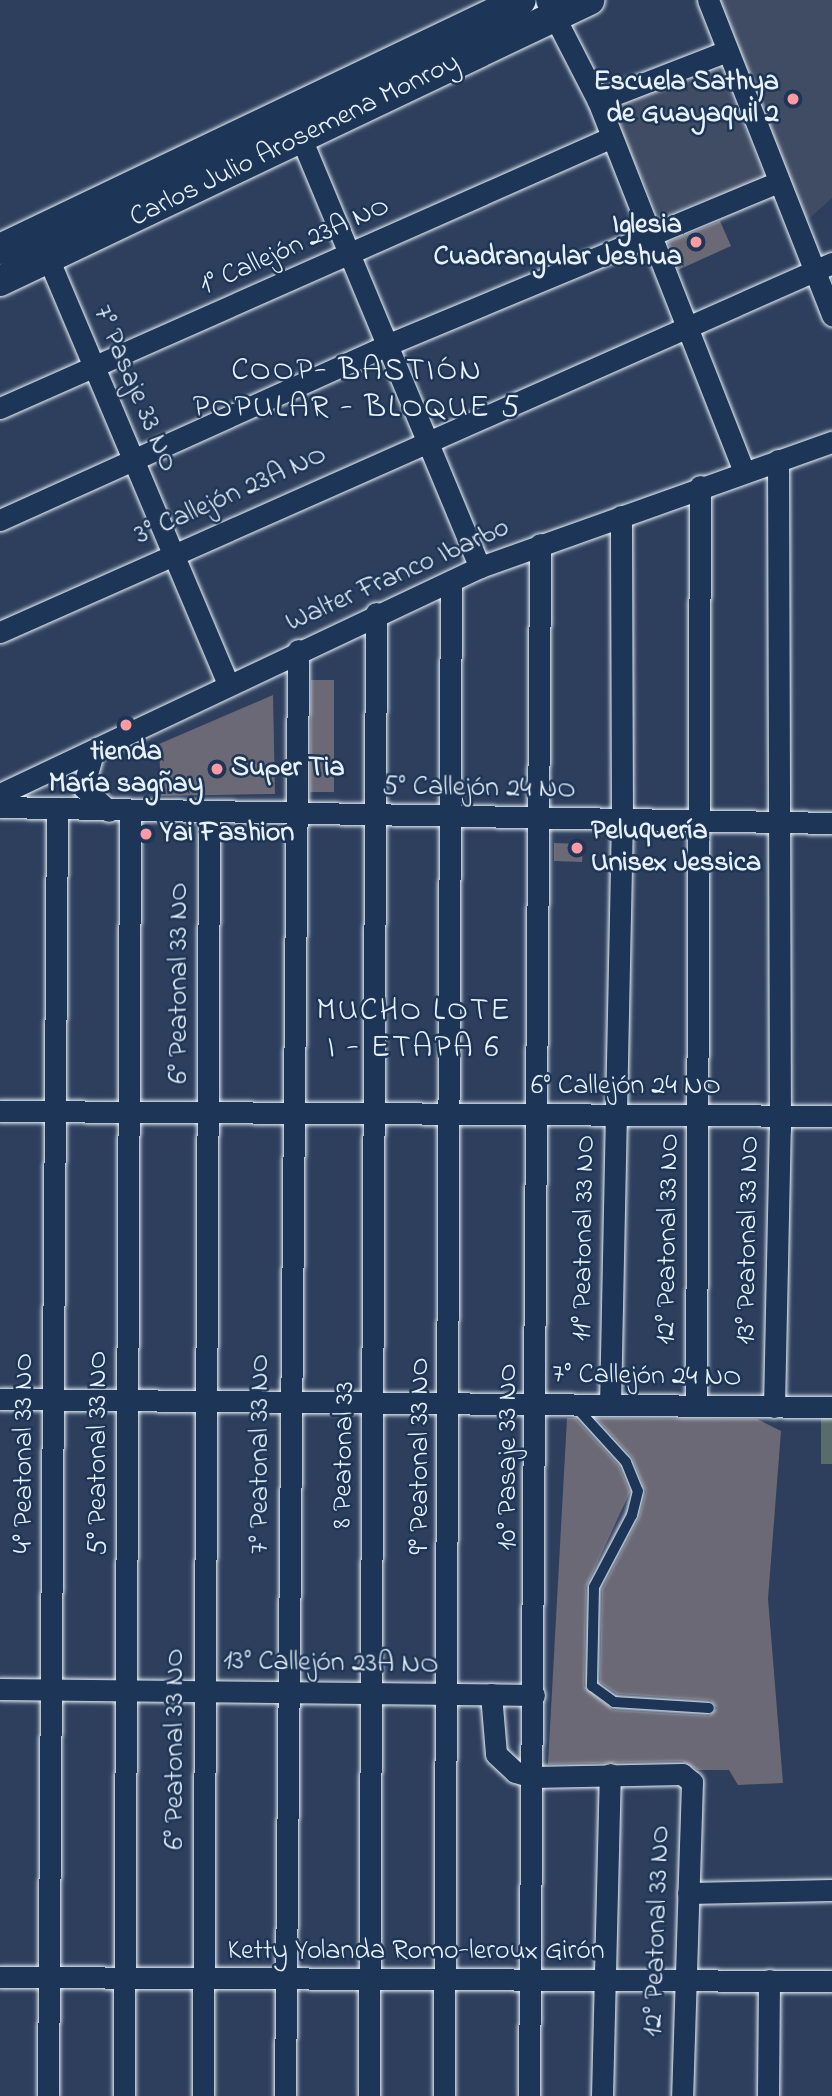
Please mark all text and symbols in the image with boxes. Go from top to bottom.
street label: Carlos Julio Arosemena Monroy [125,47,465,235]
place label: Escuela Sathya de Guayaquil 2 [594,66,779,132]
marker: Escuela Sathya de Guayaquil 2 [785,91,801,107]
street label: 1° Callejón 23A NO [195,190,395,304]
place label: Iglesia Cuadrangular Jeshua [433,209,682,275]
marker: Iglesia Cuadrangular Jeshua [688,234,704,250]
street label: 7° Pasaje 33 NO [84,301,184,477]
district label: COOP- BASTIÓN POPULAR - BLOQUE 5 [195,354,519,429]
street label: 3° Callejón 23A NO [130,439,332,553]
street label: Walter Franco Ibarbo [281,512,515,640]
marker: tienda María sagñay [118,717,134,733]
place label: tienda María sagñay [49,736,203,802]
place label: Super Tia [231,752,345,786]
marker: Super Tia [209,761,225,777]
street label: 5° Callejón 24 NO [382,771,576,807]
place label: Peluquería Unisex Jessica [591,815,761,881]
place label: Yai Fashion [160,817,294,851]
marker: Yai Fashion [138,826,154,842]
marker: Peluquería Unisex Jessica [569,840,585,856]
street label: 6° Peatonal 33 NO [163,882,197,1084]
district label: MUCHO LOTE I - ETAPA 6 [318,994,510,1069]
street label: 6° Callejón 24 NO [531,1070,721,1104]
street label: 12° Peatonal 33 NO [650,1133,688,1345]
street label: 11° Peatonal 33 NO [566,1134,604,1342]
street label: 13° Peatonal 33 NO [730,1135,768,1345]
street label: 5° Peatonal 33 NO [82,1351,116,1555]
street label: 4° Peatonal 33 NO [8,1353,42,1553]
street label: 7° Peatonal 33 NO [244,1354,278,1554]
street label: 9° Peatonal 33 NO [404,1357,438,1555]
street label: 7° Callejón 24 NO [552,1359,742,1395]
street label: 10° Pasaje 33 NO [492,1363,526,1551]
street label: 8 Peatonal 33 [327,1381,363,1529]
street label: 13° Callejón 23A NO [223,1645,439,1683]
street label: 6° Peatonal 33 NO [159,1648,193,1850]
street label: 12° Peatonal 33 NO [638,1825,678,2037]
street label: Ketty Yolanda Romo-leroux Girón [227,1935,605,1969]

